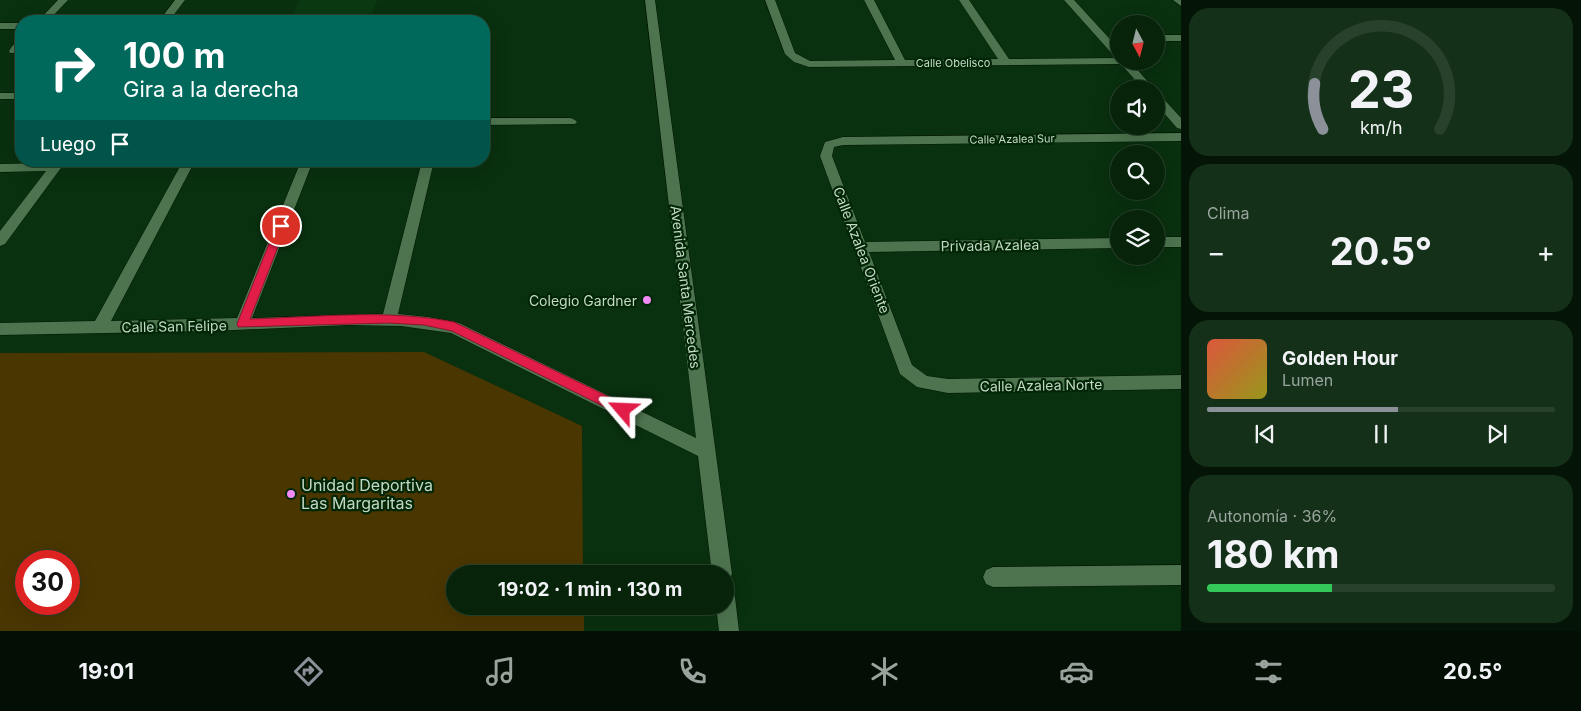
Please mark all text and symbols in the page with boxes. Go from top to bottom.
north arrow [1110,15,1165,70]
map controls [1110,15,1165,265]
text: 100 m [123,34,226,76]
icon: right [40,35,105,100]
street label: Calle Obelisco [916,56,991,70]
text: 23 [1348,58,1414,121]
text: Gira a la derecha [123,76,299,102]
button: sound [1110,80,1165,135]
text: km/h [1360,117,1402,138]
icon: arrive [106,130,134,158]
street label: Calle Azalea Sur [969,131,1055,147]
text: Luego [40,133,96,156]
button: search [1110,145,1165,200]
street label: Calle Azalea Oriente [830,184,894,316]
text: Clima [1207,203,1249,223]
street label: Avenida Santa Mercedes [668,204,704,370]
pin [260,205,302,247]
button: layers [1110,210,1165,265]
icon: arrive [267,212,295,240]
text: 20.5° [1330,228,1432,274]
text: − [1207,235,1226,269]
text: + [1536,235,1555,269]
street label: Privada Azalea [941,236,1039,254]
place label: Colegio Gardner [529,292,637,309]
marker: Colegio Gardner [641,294,653,306]
street label: Calle San Felipe [121,317,227,335]
text: Golden Hour [1282,347,1398,370]
text: Lumen [1282,370,1333,390]
street label: Calle Azalea Norte [979,375,1103,395]
position arrow [596,383,648,435]
icon: previous [1251,420,1279,448]
icon: pause [1367,420,1395,448]
icon: next [1483,420,1511,448]
place label: Unidad Deportiva Las Margaritas [301,475,433,513]
marker: Unidad Deportiva Las Margaritas [285,488,297,500]
text: Autonomía · 36% [1207,506,1337,526]
text: 180 km [1207,531,1339,577]
speed limit sign: 30 [15,550,80,615]
text: 19:02 · 1 min · 130 m [498,578,682,601]
icon: directions [291,654,326,689]
icon: music [483,654,518,689]
icon: phone [675,654,710,689]
icon: climate [867,654,902,689]
icon: car [1059,654,1094,689]
icon: filters [1251,654,1286,689]
text: 19:01 [79,658,134,684]
text: 20.5° [1443,658,1502,684]

